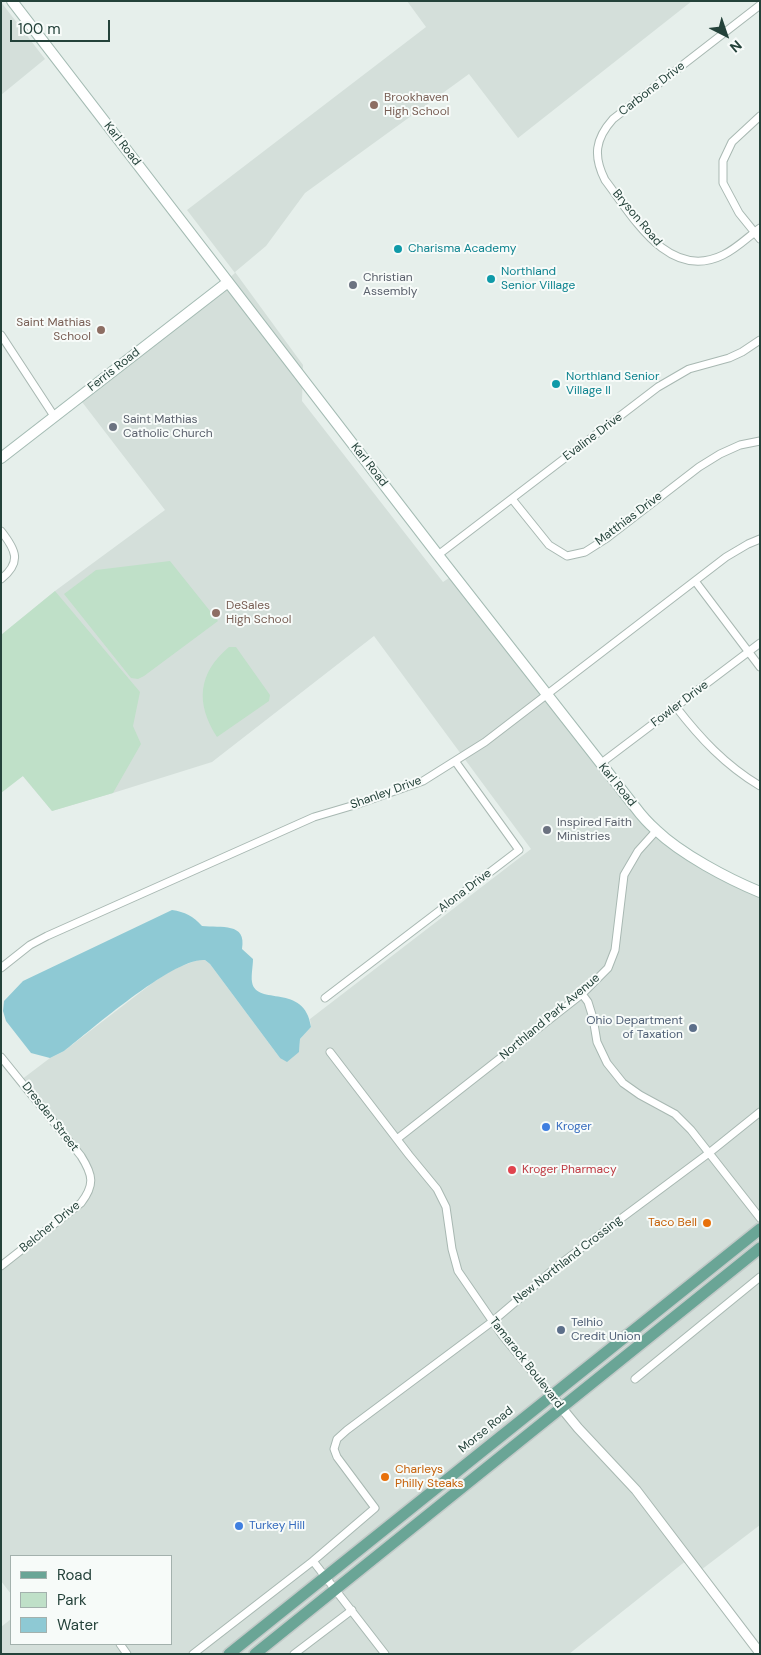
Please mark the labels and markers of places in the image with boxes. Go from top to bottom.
place label: Brookhaven High School [384,91,449,119]
marker: Brookhaven High School [368,99,380,111]
place label: Charisma Academy [408,242,516,256]
marker: Charisma Academy [392,243,404,255]
place label: Northland Senior Village [501,265,575,293]
place label: Christian Assembly [363,271,417,299]
marker: Northland Senior Village [485,273,497,285]
marker: Christian Assembly [347,279,359,291]
place label: Saint Mathias School [16,316,91,344]
marker: Saint Mathias School [95,324,107,336]
place label: Northland Senior Village II [566,370,659,398]
marker: Northland Senior Village II [550,378,562,390]
place label: Saint Mathias Catholic Church [123,413,213,441]
marker: Saint Mathias Catholic Church [107,421,119,433]
place label: DeSales High School [226,599,291,627]
marker: DeSales High School [210,607,222,619]
place label: Inspired Faith Ministries [557,816,632,844]
marker: Inspired Faith Ministries [541,824,553,836]
place label: Ohio Department of Taxation [586,1014,683,1042]
marker: Ohio Department of Taxation [687,1022,699,1034]
place label: Kroger [556,1120,592,1134]
marker: Kroger [540,1121,552,1133]
place label: Kroger Pharmacy [522,1163,617,1177]
marker: Kroger Pharmacy [506,1164,518,1176]
place label: Taco Bell [648,1216,697,1230]
marker: Taco Bell [701,1217,713,1229]
place label: Telhio Credit Union [571,1316,641,1344]
marker: Telhio Credit Union [555,1324,567,1336]
place label: Charleys Philly Steaks [395,1463,464,1491]
marker: Charleys Philly Steaks [379,1471,391,1483]
place label: Turkey Hill [249,1519,305,1533]
marker: Turkey Hill [233,1520,245,1532]

